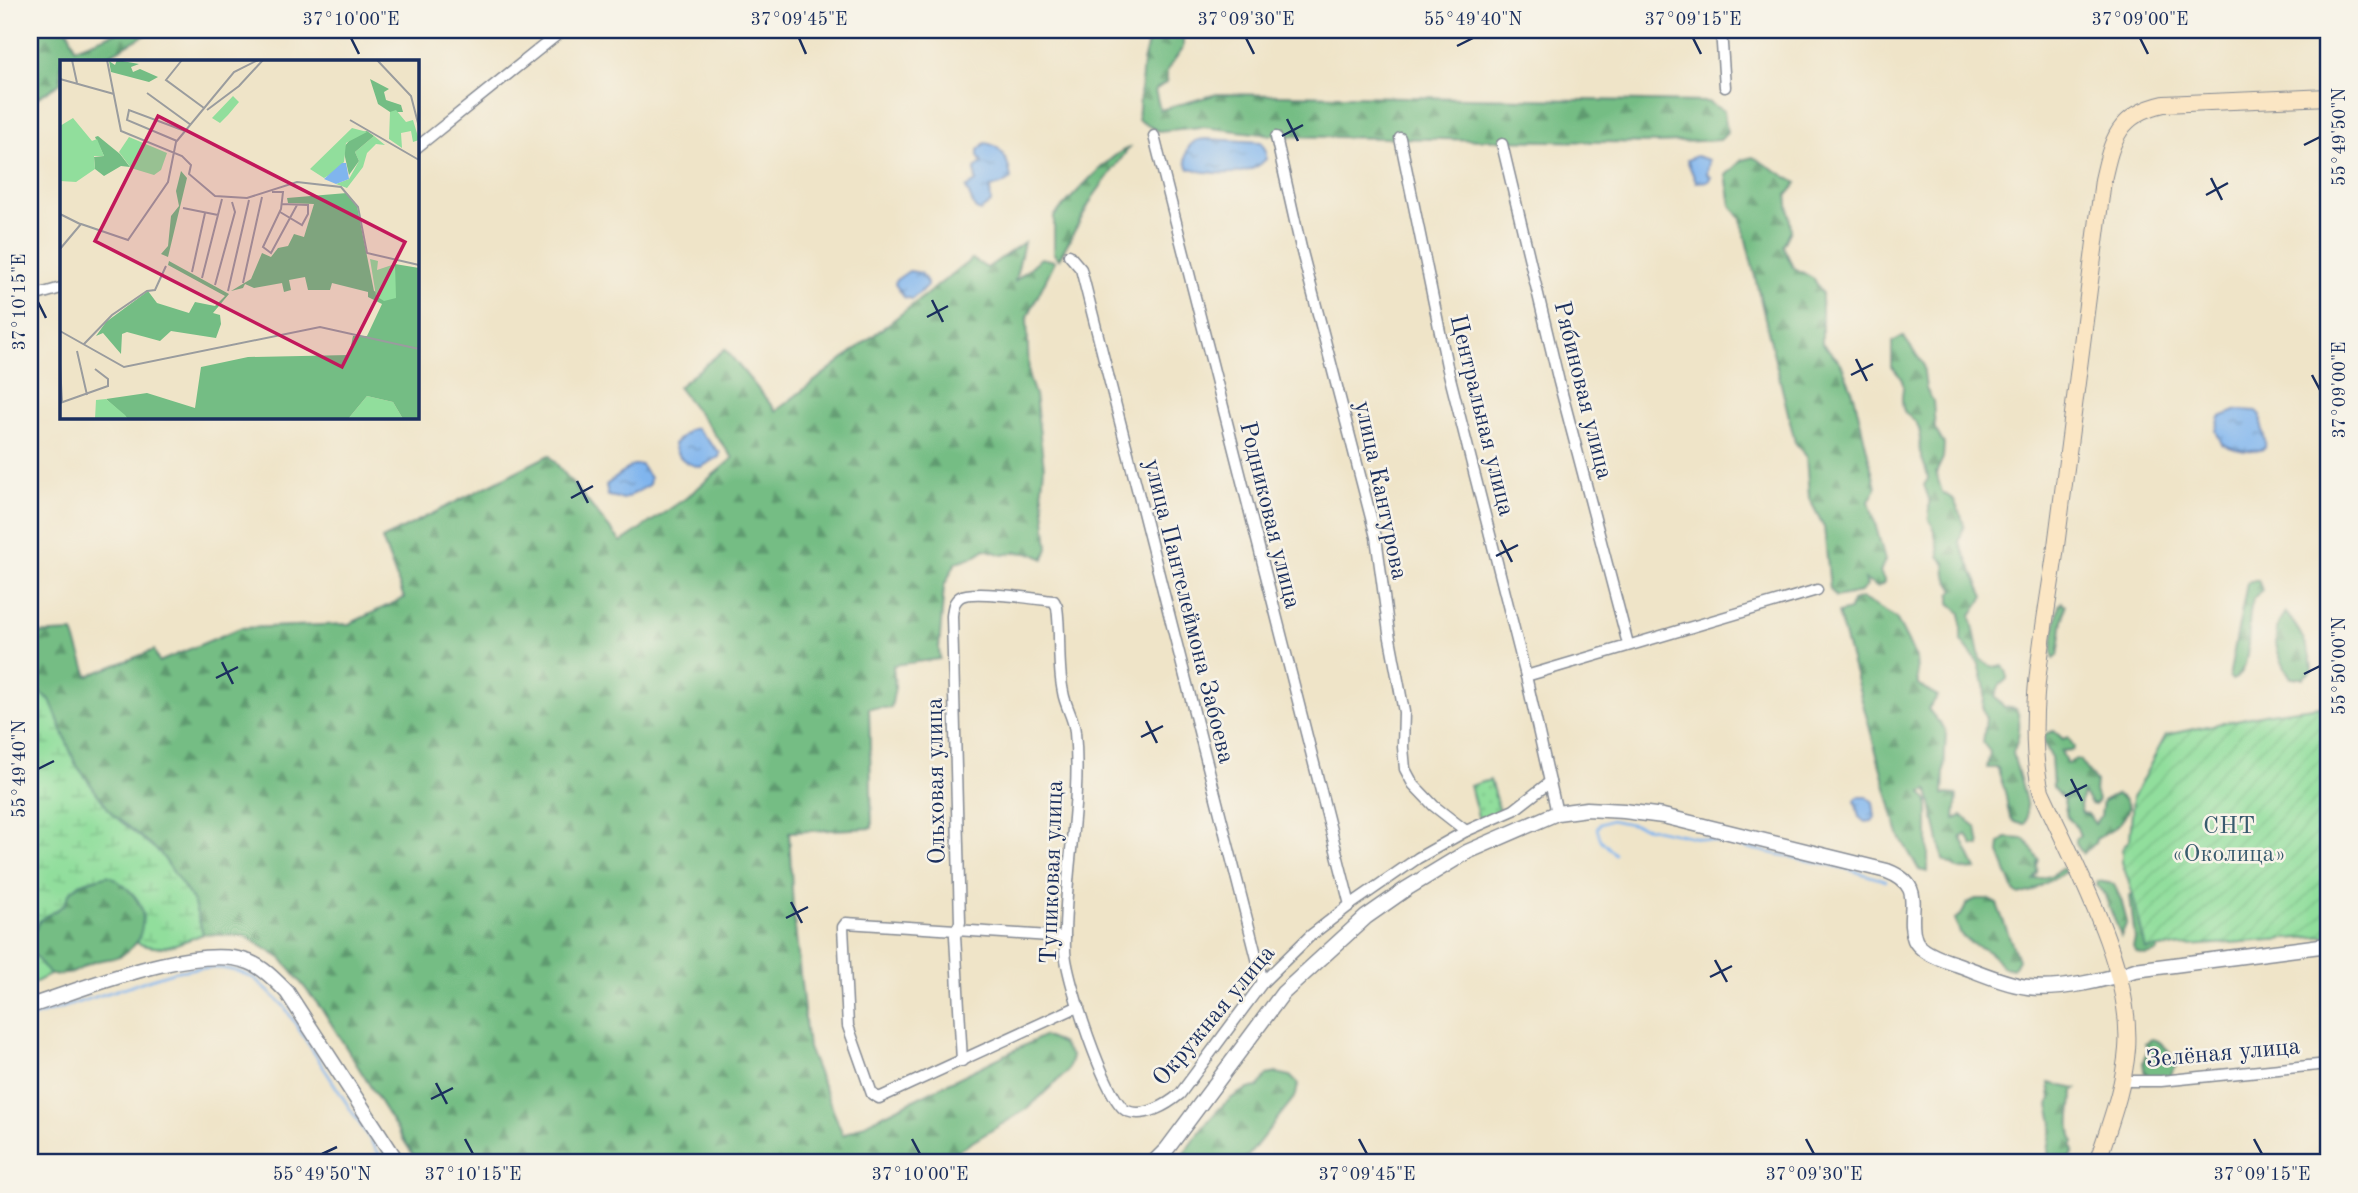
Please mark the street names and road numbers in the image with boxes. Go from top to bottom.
street label: Рябиновая улица [1548,299,1616,482]
street label: Центральная улица [1444,312,1518,519]
street label: улица Кантурова [1349,399,1411,582]
street label: Родниковая улица [1234,419,1304,612]
street label: улица Пантелеймона Забоева [1139,457,1238,766]
street label: Ольховая улица [924,697,950,865]
street label: Тупиковая улица [1038,780,1068,964]
street label: Окружная улица [1149,941,1280,1091]
street label: Зелёная улица [2145,1035,2301,1073]

